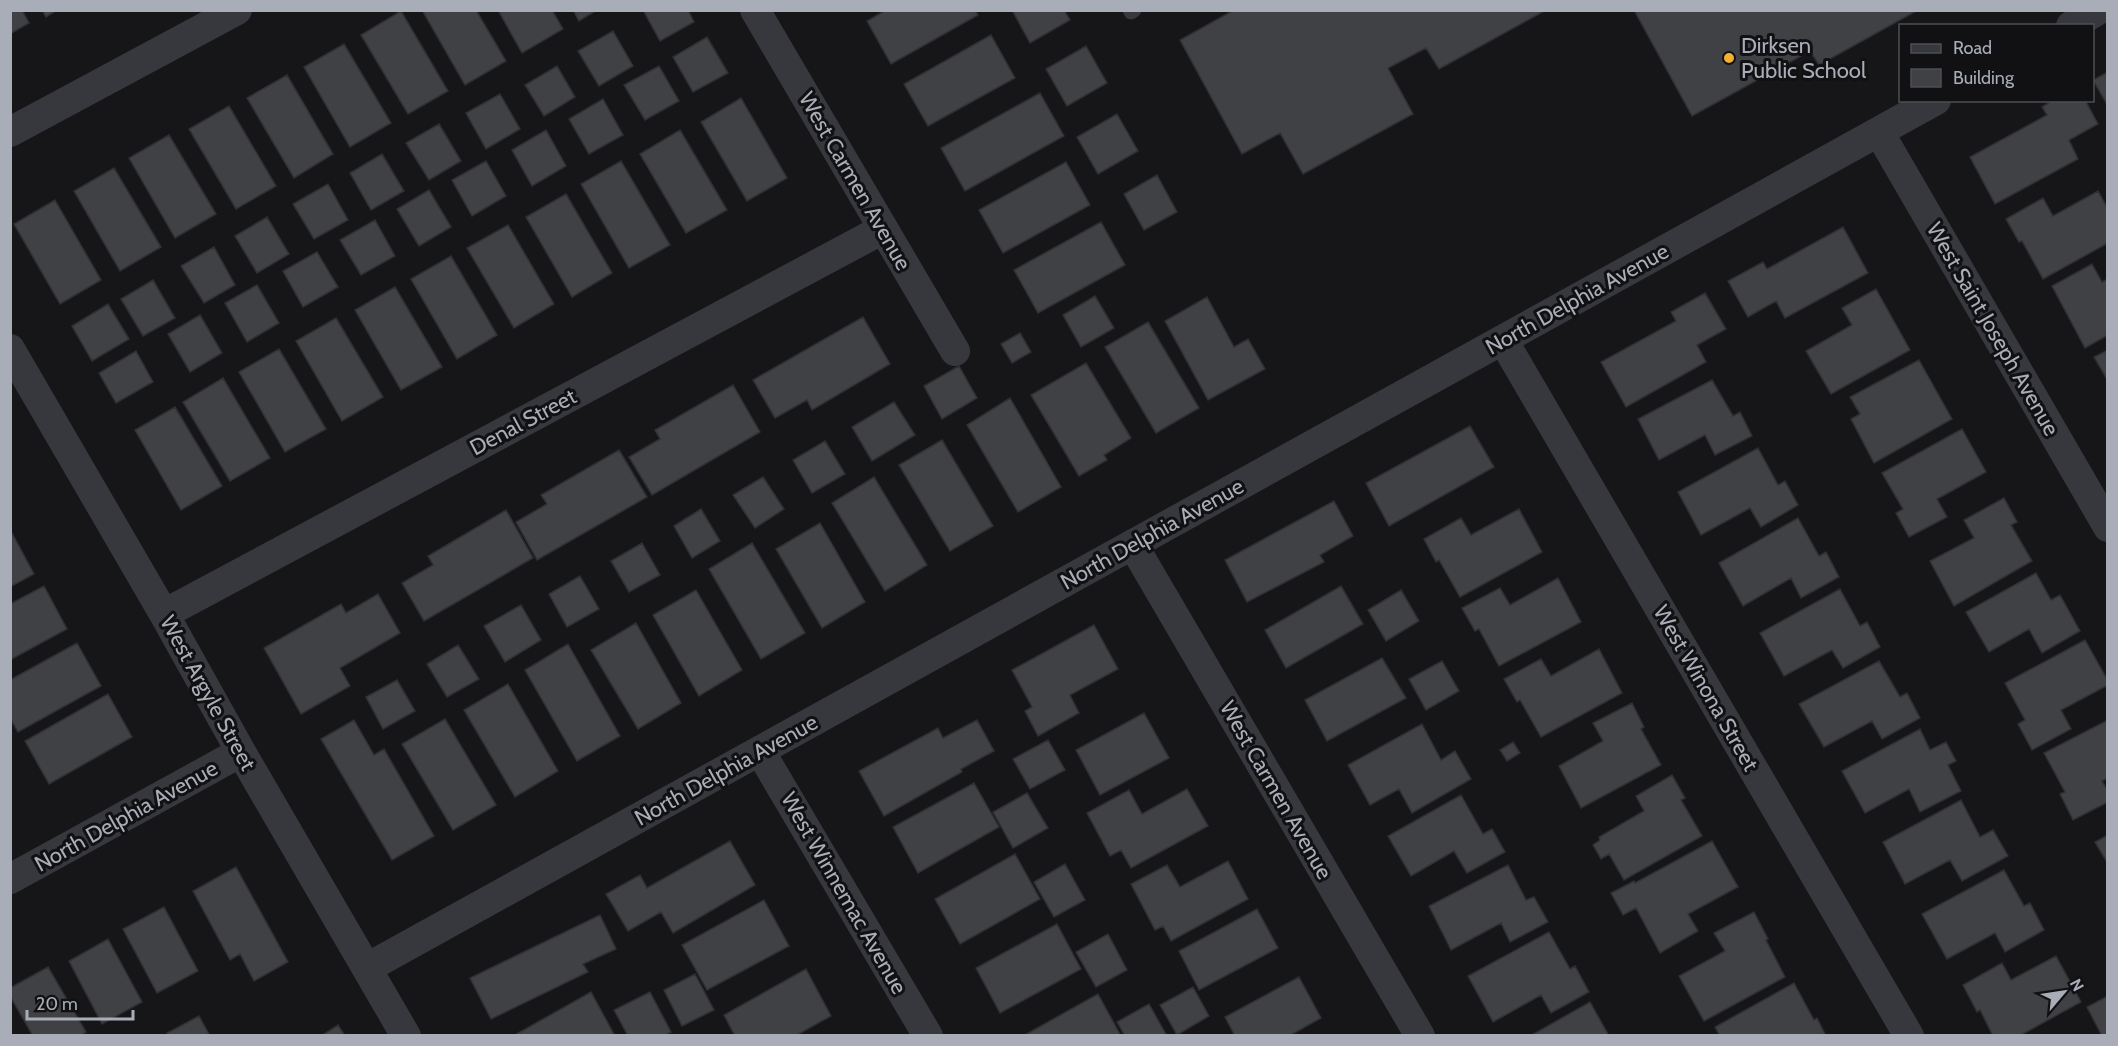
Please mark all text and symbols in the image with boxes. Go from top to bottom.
legend [1899,24,2094,102]
place label: Dirksen Public School [1741,32,1867,84]
text: Road [1953,37,1992,59]
marker: Dirksen Public School [1722,51,1736,65]
text: Building [1953,67,2015,89]
street label: West Carmen Avenue [793,87,917,275]
street label: West Saint Joseph Avenue [1921,217,2065,441]
street label: North Delphia Avenue [1481,238,1673,360]
street label: Denal Street [465,382,581,461]
street label: North Delphia Avenue [1056,473,1248,595]
street label: West Winona Street [1648,600,1765,776]
street label: West Argyle Street [154,611,262,776]
street label: West Carmen Avenue [1214,696,1338,884]
street label: North Delphia Avenue [630,709,822,831]
street label: North Delphia Avenue [30,755,222,877]
street label: West Winnemac Avenue [775,787,913,999]
north arrow [2034,962,2094,1022]
text: N [2066,975,2088,995]
scale bar [27,983,134,1021]
text: 20 m [36,993,78,1015]

